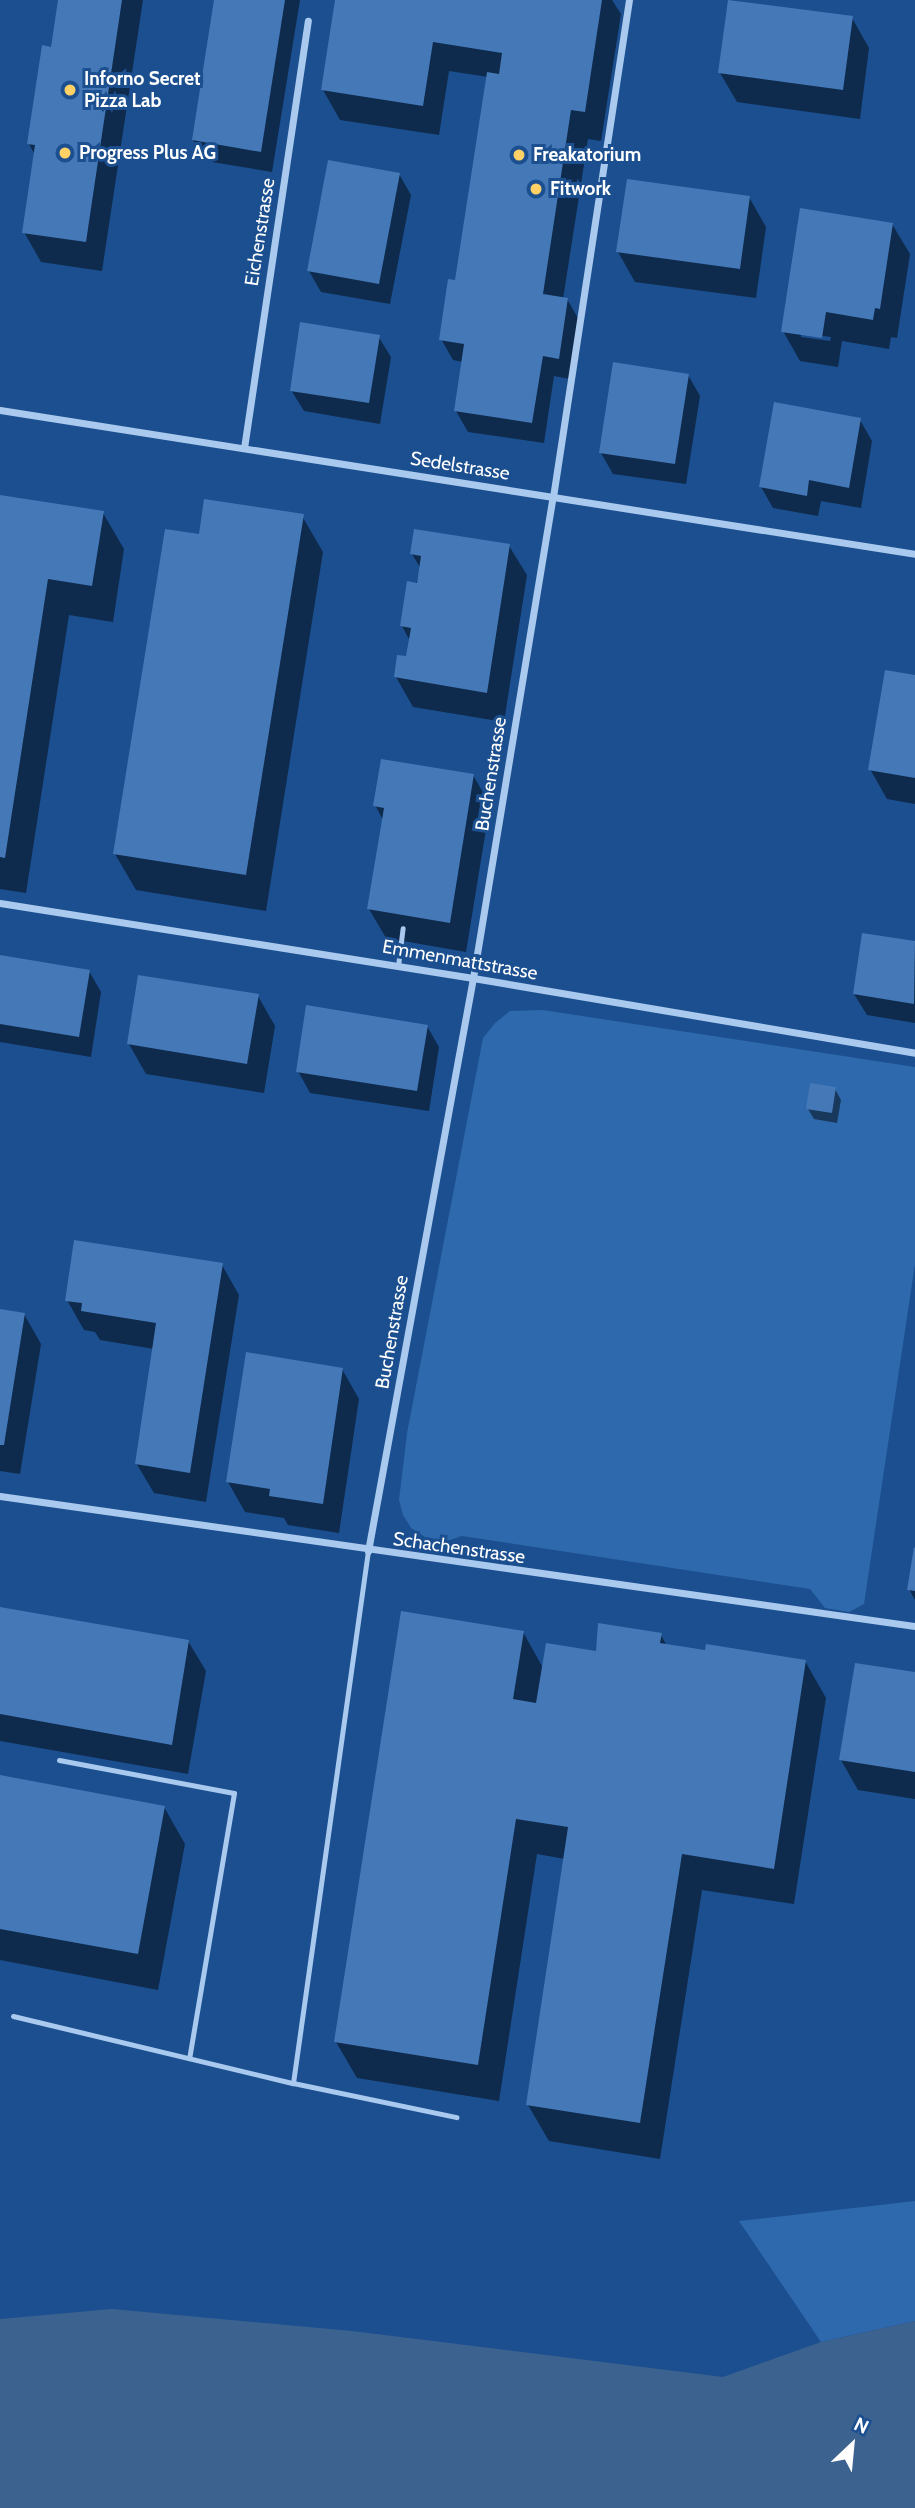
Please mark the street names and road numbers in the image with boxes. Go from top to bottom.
street label: Eichenstrasse [240,176,280,288]
street label: Sedelstrasse [409,447,511,485]
street label: Buchenstrasse [471,715,511,833]
street label: Emmenmattstrasse [381,935,539,985]
street label: Buchenstrasse [371,1273,413,1391]
street label: Schachenstrasse [391,1527,527,1569]

